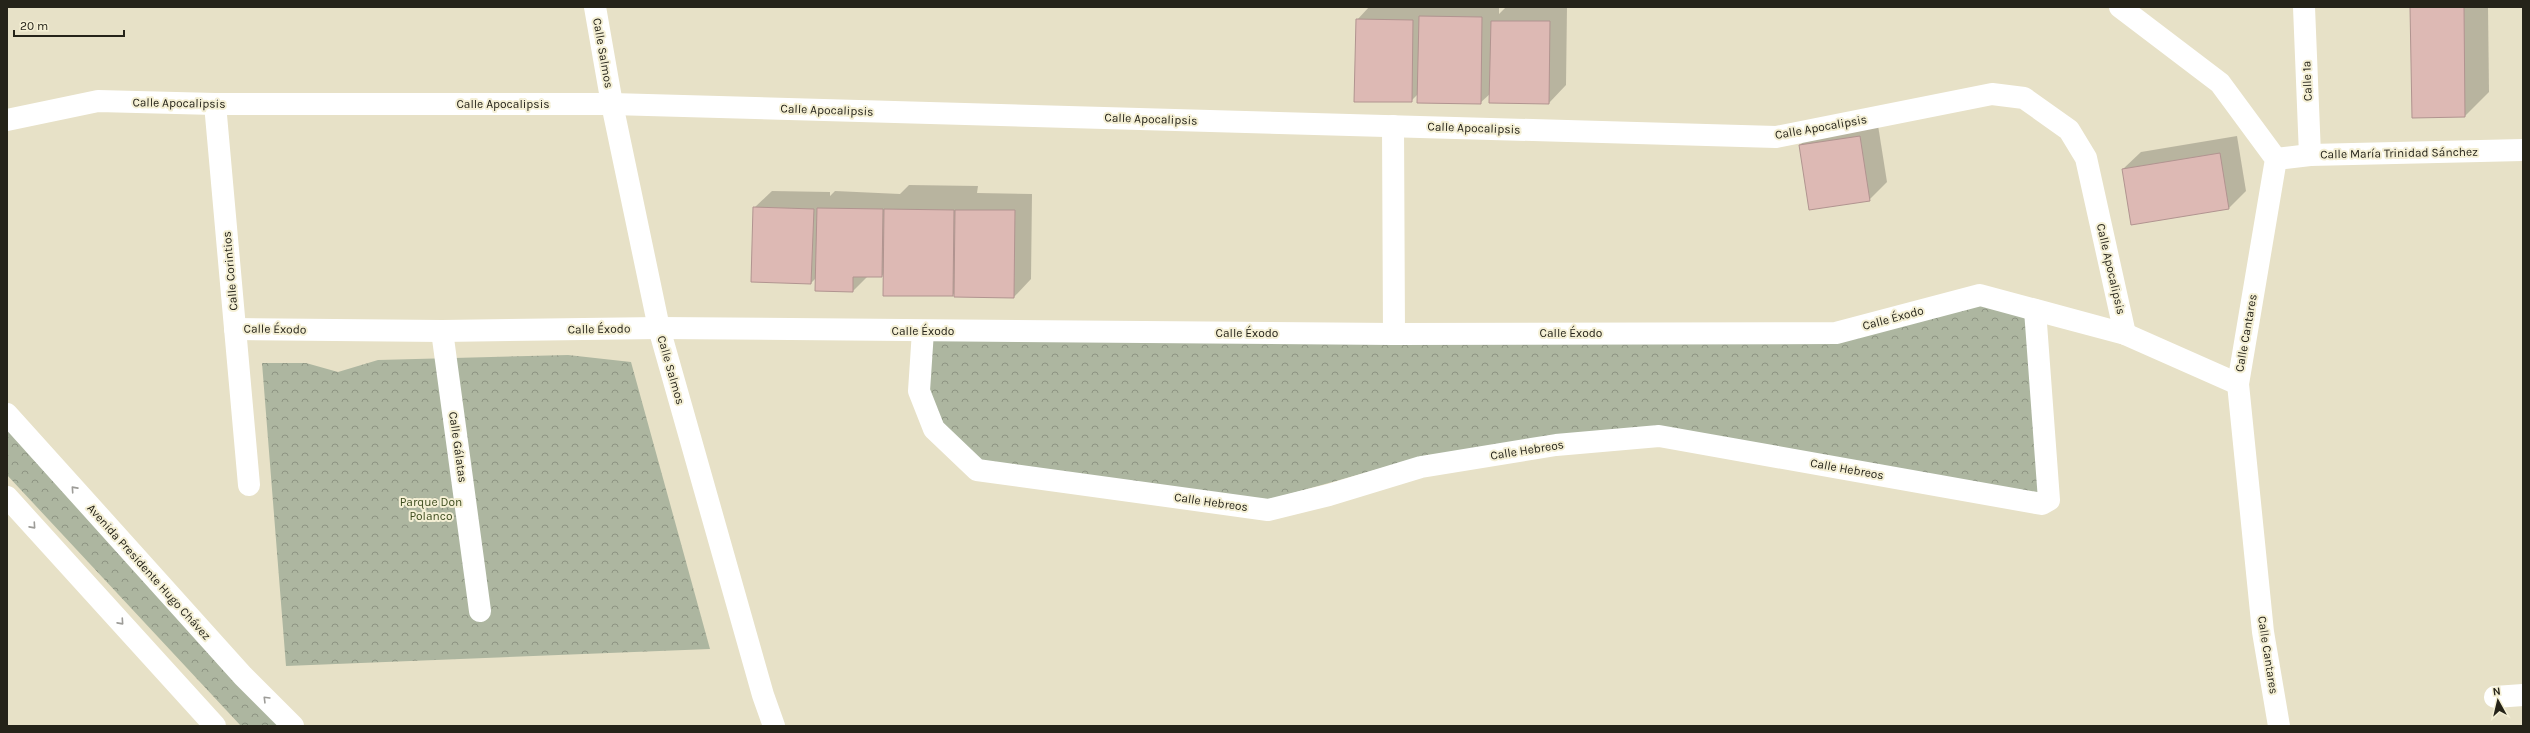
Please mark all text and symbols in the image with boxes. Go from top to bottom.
scale bar [14,12,124,38]
street label: Calle Salmos [590,17,616,89]
text: 20 m [20,19,48,33]
street label: Calle 1a [2299,61,2315,101]
street label: Calle Apocalipsis [132,95,226,111]
street label: Calle Apocalipsis [456,97,550,111]
street label: Calle Apocalipsis [780,101,874,119]
street label: Calle Apocalipsis [1104,110,1198,128]
street label: Calle Apocalipsis [1774,112,1868,142]
street label: Calle Apocalipsis [1427,119,1521,137]
street label: Calle María Trinidad Sánchez [2320,145,2478,161]
street label: Calle Apocalipsis [2094,222,2128,316]
street label: Calle Corintios [220,231,240,311]
street label: Calle Cantares [2232,293,2260,373]
street label: Calle Éxodo [1861,302,1925,333]
street label: Calle Éxodo [243,320,307,337]
street label: Calle Éxodo [567,320,631,337]
street label: Calle Éxodo [892,323,954,338]
street label: Calle Éxodo [1216,325,1278,340]
street label: Calle Éxodo [1540,325,1602,340]
street label: Calle Salmos [654,334,688,406]
street label: Calle Gálatas [446,411,470,483]
street label: Calle Hebreos [1489,437,1565,463]
street label: Calle Hebreos [1809,456,1885,482]
one-way arrow [72,486,79,494]
street label: Calle Hebreos [1173,490,1249,514]
park label: Parque Don Polanco [400,495,462,523]
street label: Avenida Presidente Hugo Chávez [84,501,214,643]
one-way arrow [29,521,36,529]
street label: Calle Cantares [2255,615,2281,695]
one-way arrow [116,617,123,625]
north arrow [2478,681,2518,721]
text: N [2492,685,2501,699]
one-way arrow [263,696,271,704]

